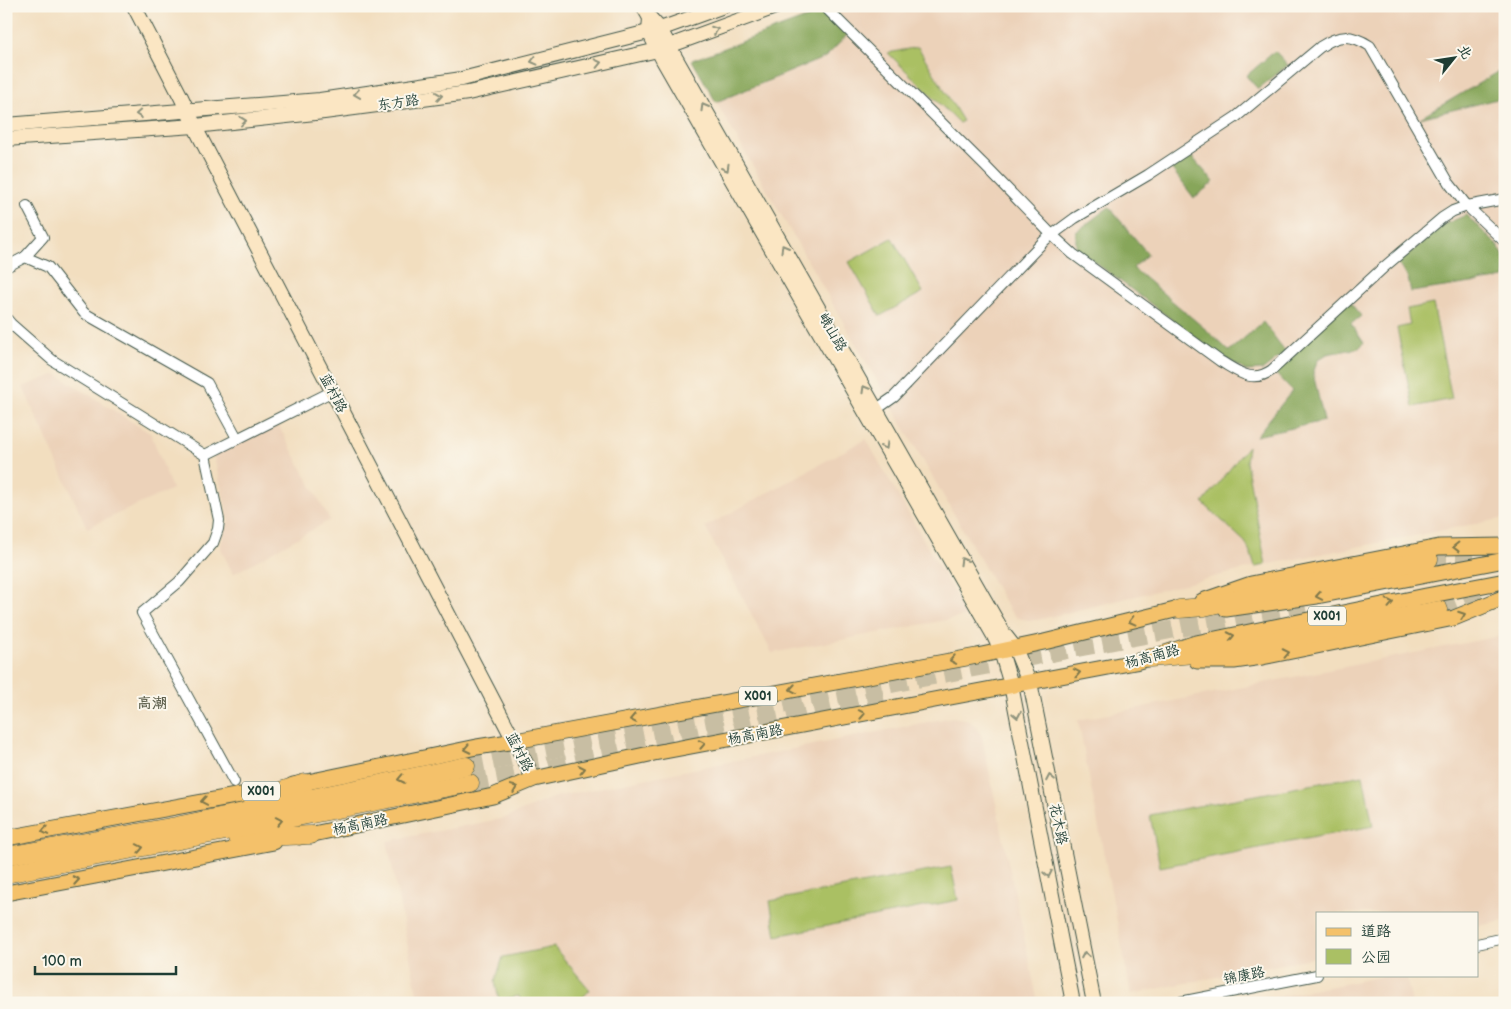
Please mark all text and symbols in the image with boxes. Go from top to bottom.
one-way arrow [710,26,719,36]
north arrow [1428,32,1478,82]
text: 北 [1454,41,1476,62]
one-way arrow [529,55,538,66]
one-way arrow [594,59,603,69]
one-way arrow [353,88,361,99]
street label: 东方路 [376,91,420,114]
one-way arrow [435,92,443,102]
one-way arrow [700,104,710,113]
one-way arrow [135,109,143,120]
one-way arrow [239,116,247,127]
one-way arrow [719,163,729,172]
one-way arrow [781,245,791,254]
street label: 峨山路 [815,310,850,355]
street label: 蓝村路 [316,371,351,416]
one-way arrow [862,385,872,394]
one-way arrow [879,440,889,449]
one-way arrow [1452,541,1460,552]
one-way arrow [959,557,969,566]
one-way arrow [1315,590,1324,600]
one-way arrow [1386,598,1395,609]
road number: X001 [1308,606,1346,626]
one-way arrow [1457,611,1465,621]
one-way arrow [1127,615,1136,626]
one-way arrow [1227,631,1235,642]
street label: 杨高南路 [1123,641,1181,672]
one-way arrow [1281,648,1290,658]
one-way arrow [949,654,957,665]
one-way arrow [1072,668,1081,678]
one-way arrow [789,684,797,694]
road number: X001 [739,686,777,706]
district label: 高潮 [137,694,167,713]
one-way arrow [857,709,866,719]
one-way arrow [1011,711,1021,719]
one-way arrow [629,713,638,724]
street label: 杨高南路 [726,721,784,748]
street label: 蓝村路 [502,730,537,775]
one-way arrow [698,740,707,750]
one-way arrow [462,744,471,754]
one-way arrow [578,764,586,775]
one-way arrow [397,773,406,784]
one-way arrow [1045,774,1055,783]
road number: X001 [242,781,280,800]
one-way arrow [509,783,518,794]
one-way arrow [200,796,209,806]
street label: 花木路 [1046,802,1071,846]
street label: 杨高南路 [331,810,389,839]
one-way arrow [274,816,283,826]
one-way arrow [40,825,49,835]
one-way arrow [136,843,144,853]
one-way arrow [1042,870,1053,879]
one-way arrow [72,875,81,885]
legend [1316,912,1478,976]
text: 道路 [1361,922,1391,941]
scale bar [35,944,176,976]
text: 公园 [1361,948,1391,967]
one-way arrow [1080,951,1090,959]
text: 100 m [42,952,82,971]
street label: 锦康路 [1222,963,1266,988]

